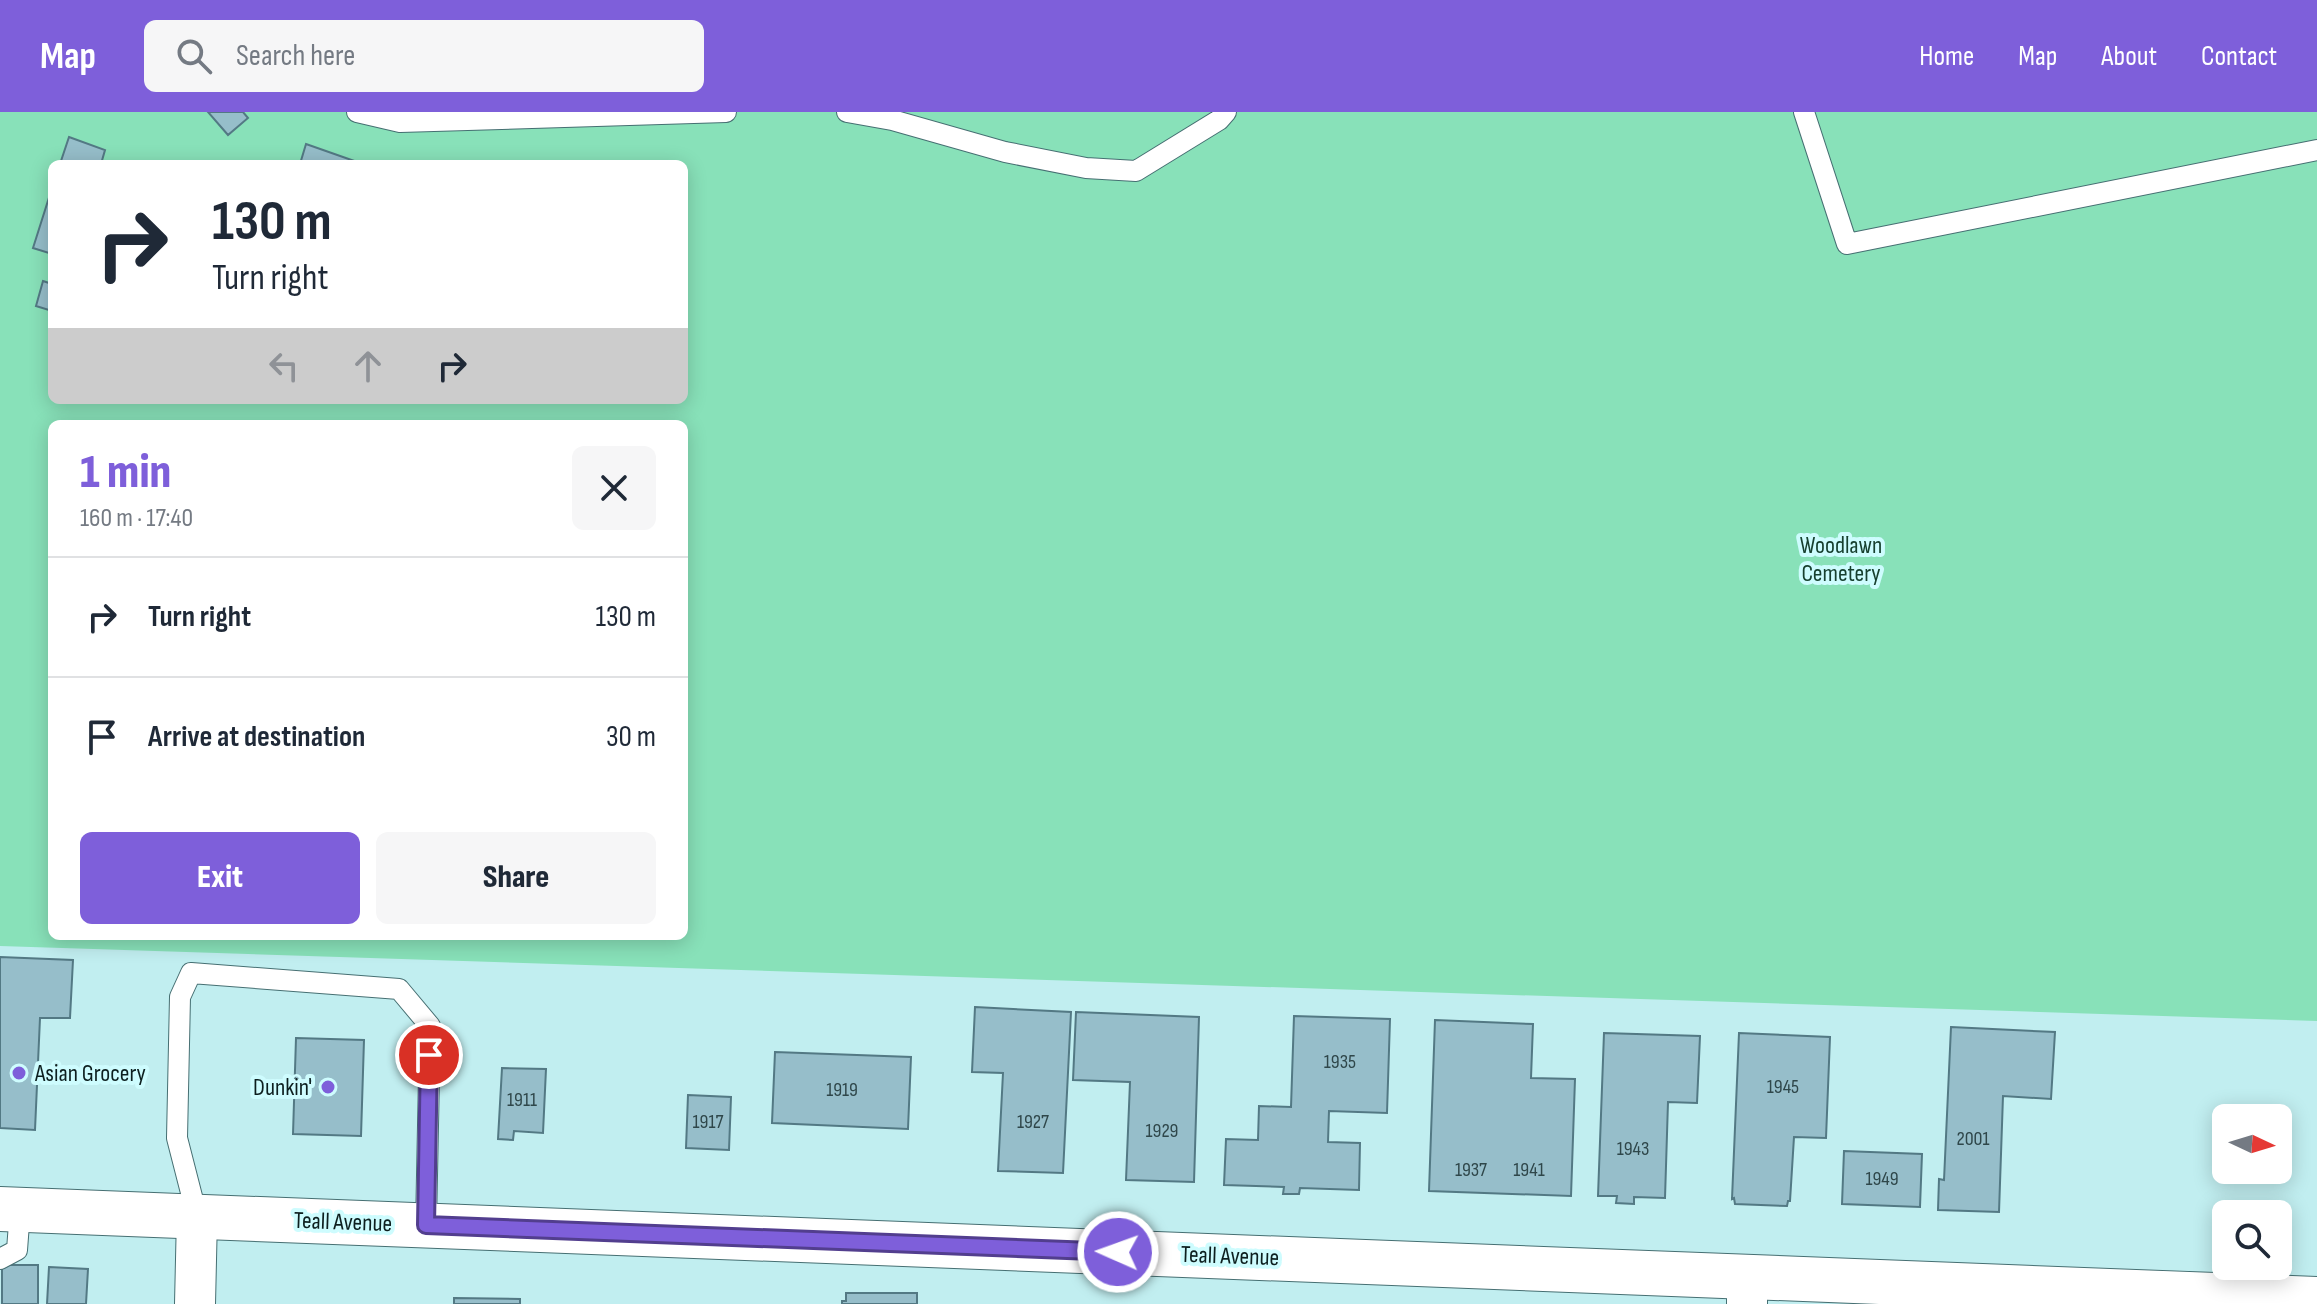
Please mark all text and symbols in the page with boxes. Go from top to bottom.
search box [144,20,704,92]
text: Map [40,34,96,79]
icon: search [172,34,216,78]
text: Search here [236,38,355,74]
text: Home [1919,40,1974,73]
text: Map [2018,40,2057,73]
text: About [2101,40,2157,73]
text: Contact [2201,40,2277,73]
text: 130 m [212,189,332,256]
icon: right [80,192,184,296]
text: Turn right [212,257,329,300]
icon: left [262,344,306,388]
icon: ahead [346,344,390,388]
icon: right [430,344,474,388]
text: 1 min [80,444,171,501]
button: close [572,446,656,530]
text: 160 m · 17:40 [80,503,193,534]
park label: Woodlawn Cemetery [1800,531,1882,588]
icon: right [80,595,124,639]
text: Turn right [148,599,251,635]
text: 130 m [596,599,656,635]
icon: arrive [80,715,124,759]
text: Arrive at destination [148,719,365,755]
text: 30 m [606,719,656,755]
button: Exit [80,832,360,924]
button: Share [376,832,656,924]
pin [395,1021,463,1089]
icon: arrive [407,1033,451,1077]
house number: 1935 [1324,1050,1356,1074]
place label: Asian Grocery [34,1059,146,1088]
marker: Asian Grocery [10,1064,28,1082]
place label: Dunkin' [253,1073,312,1102]
house number: 1945 [1767,1075,1799,1099]
marker: Dunkin' [319,1078,337,1096]
house number: 1919 [826,1078,858,1102]
house number: 1911 [507,1088,537,1112]
north arrow [2212,1104,2292,1184]
map controls [2212,1104,2292,1280]
house number: 1917 [693,1110,723,1134]
house number: 1927 [1017,1110,1049,1134]
house number: 1929 [1146,1119,1178,1143]
house number: 2001 [1956,1127,1990,1151]
house number: 1943 [1617,1137,1649,1161]
house number: 1937 [1455,1158,1487,1182]
house number: 1941 [1513,1158,1545,1182]
house number: 1949 [1865,1167,1899,1191]
button: search [2212,1200,2292,1280]
street label: Teall Avenue [293,1206,393,1238]
position arrow [1076,1210,1160,1294]
street label: Teall Avenue [1180,1240,1280,1272]

